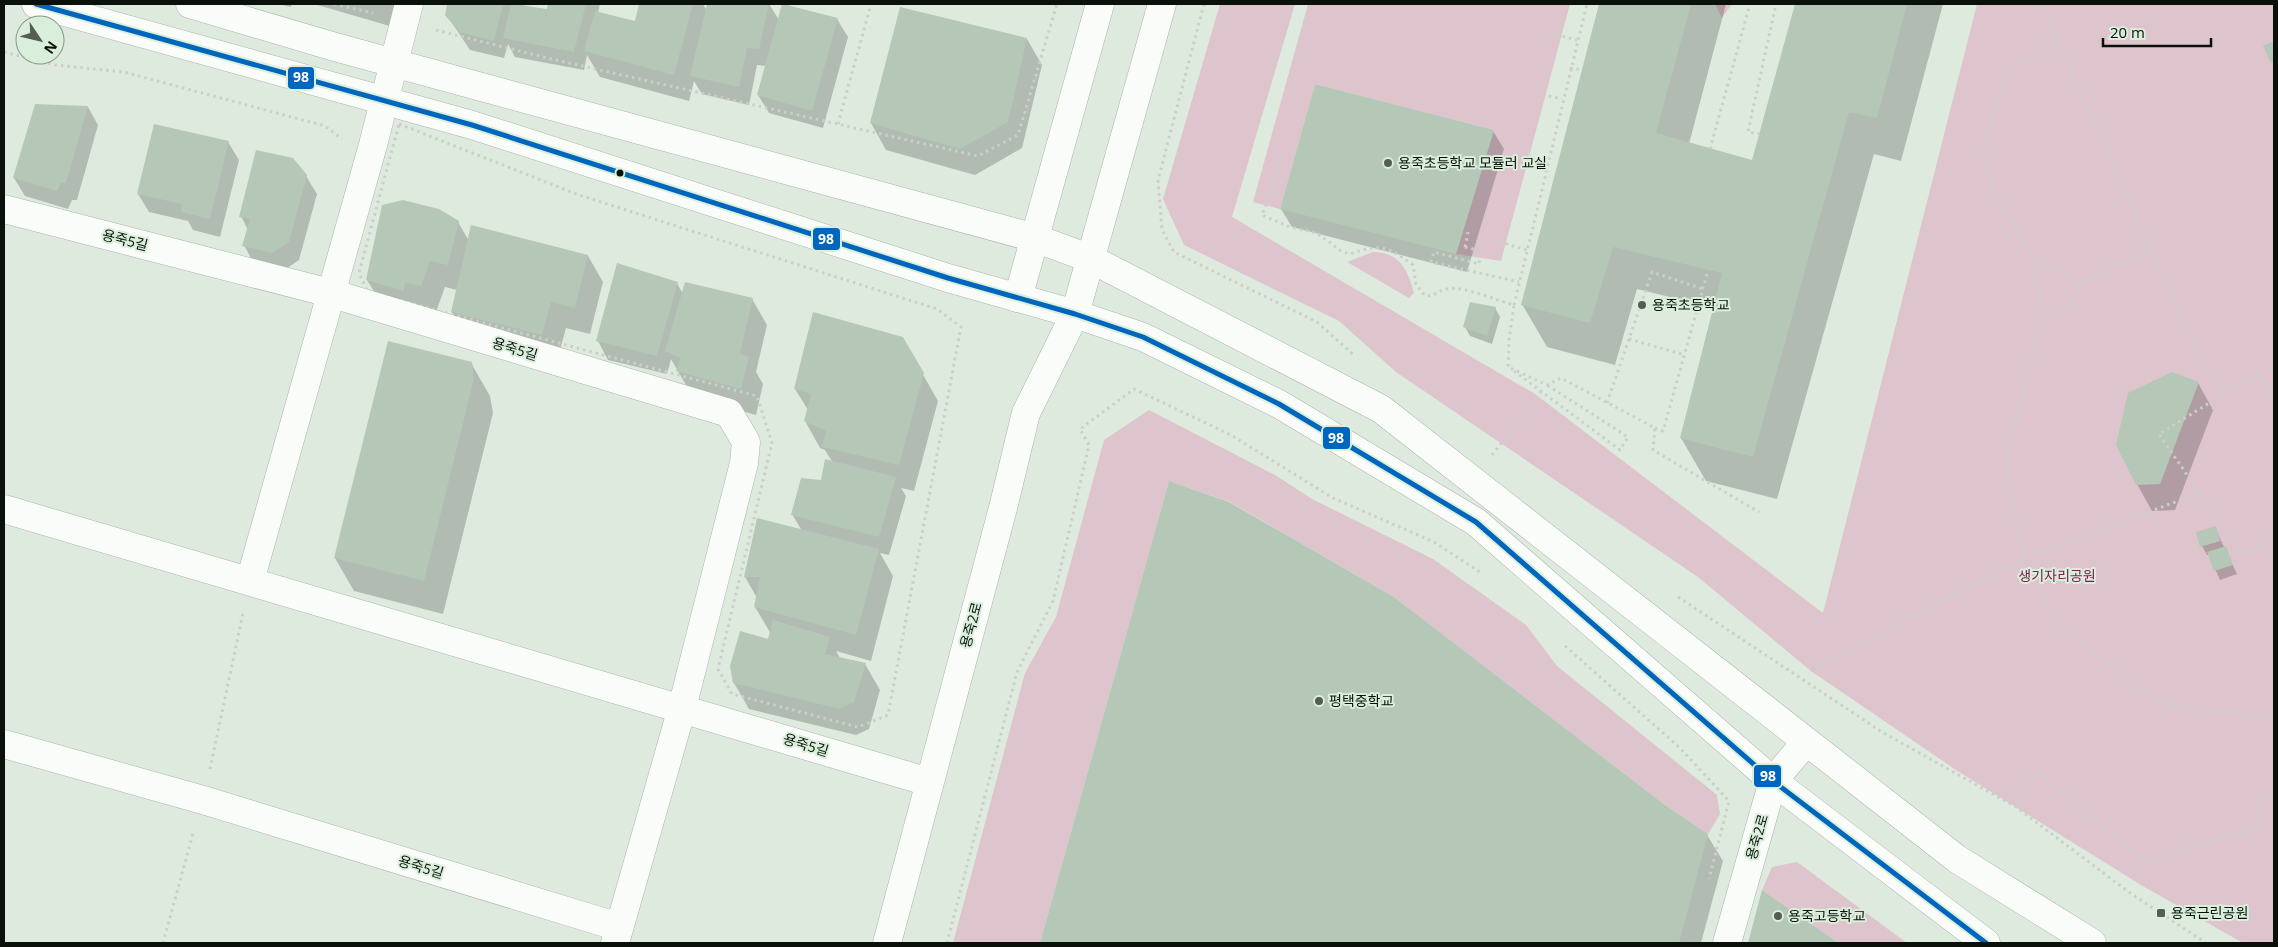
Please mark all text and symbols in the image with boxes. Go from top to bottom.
north arrow [15,15,65,65]
scale bar [2103,15,2210,47]
text: 20 m [2110,22,2145,42]
text: N [40,38,62,58]
line badge: 98 [287,66,315,90]
text: 98 [293,67,309,86]
place label: 용죽초등학교 모듈러 교실 [1398,153,1547,172]
marker: 용죽초등학교 모듈러 교실 [1382,157,1394,169]
unlabelled marker [615,168,625,178]
street label: 용죽5길 [100,225,150,254]
line badge: 98 [812,227,841,251]
text: 98 [818,229,834,248]
place label: 용죽초등학교 [1652,295,1729,314]
marker: 용죽초등학교 [1636,299,1648,311]
street label: 용죽5길 [490,333,540,364]
line badge: 98 [1322,426,1351,450]
text: 98 [1328,428,1344,447]
park label: 생기자리공원 [2018,566,2096,585]
street label: 용죽2로 [955,600,986,650]
place label: 평택중학교 [1329,691,1394,710]
marker: 평택중학교 [1313,695,1325,707]
street label: 용죽5길 [781,729,831,760]
line badge: 98 [1753,764,1782,788]
text: 98 [1760,766,1776,785]
street label: 용죽2로 [1741,812,1772,862]
street label: 용죽5길 [396,851,446,882]
place label: 용죽근린공원 [2171,903,2248,922]
place label: 용죽고등학교 [1788,906,1865,925]
marker: 용죽근린공원 [2155,907,2167,919]
marker: 용죽고등학교 [1772,910,1784,922]

